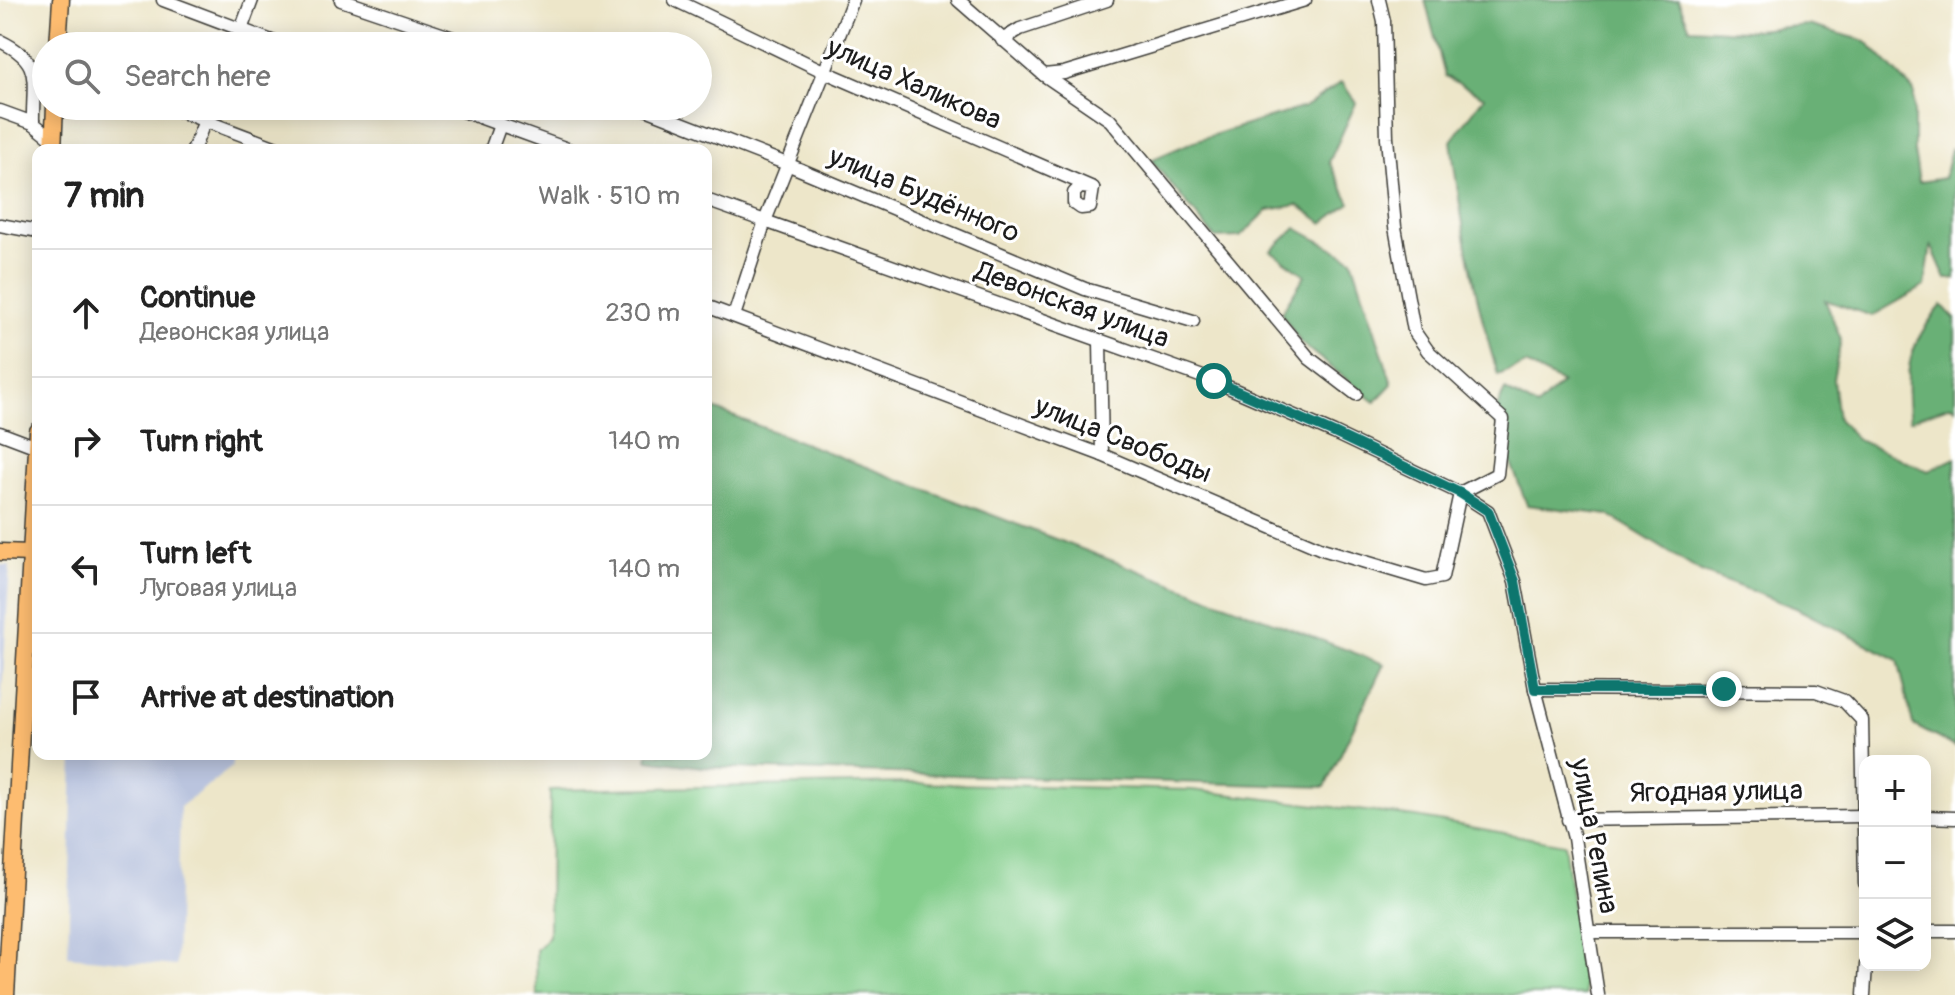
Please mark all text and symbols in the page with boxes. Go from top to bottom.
street label: улица Халикова [820,30,1007,138]
search box [32,32,712,120]
icon: search [60,54,104,98]
text: Search here [124,58,271,95]
street label: улица Будённого [822,139,1025,251]
text: 7 min [64,175,145,218]
text: Walk · 510 m [538,180,680,212]
street label: Девонская улица [969,253,1174,356]
text: Continue [140,279,255,316]
icon: ahead [64,291,108,335]
text: 230 m [605,297,680,329]
text: Девонская улица [140,316,329,348]
route start [1196,363,1232,399]
street label: улица Свободы [1028,388,1217,491]
icon: right [64,419,108,463]
text: Turn right [140,423,263,460]
text: 140 m [608,425,680,457]
text: Turn left [140,535,251,572]
icon: left [64,547,108,591]
text: 140 m [608,553,680,585]
text: Луговая улица [140,572,297,604]
route end [1706,671,1742,707]
icon: arrive [64,675,108,719]
text: Arrive at destination [140,679,394,716]
street label: улица Репина [1562,755,1626,917]
map controls [1859,755,1931,971]
button: + [1859,755,1931,827]
street label: Ягодная улица [1629,773,1803,811]
button: − [1859,827,1931,899]
button: layers [1859,899,1931,971]

